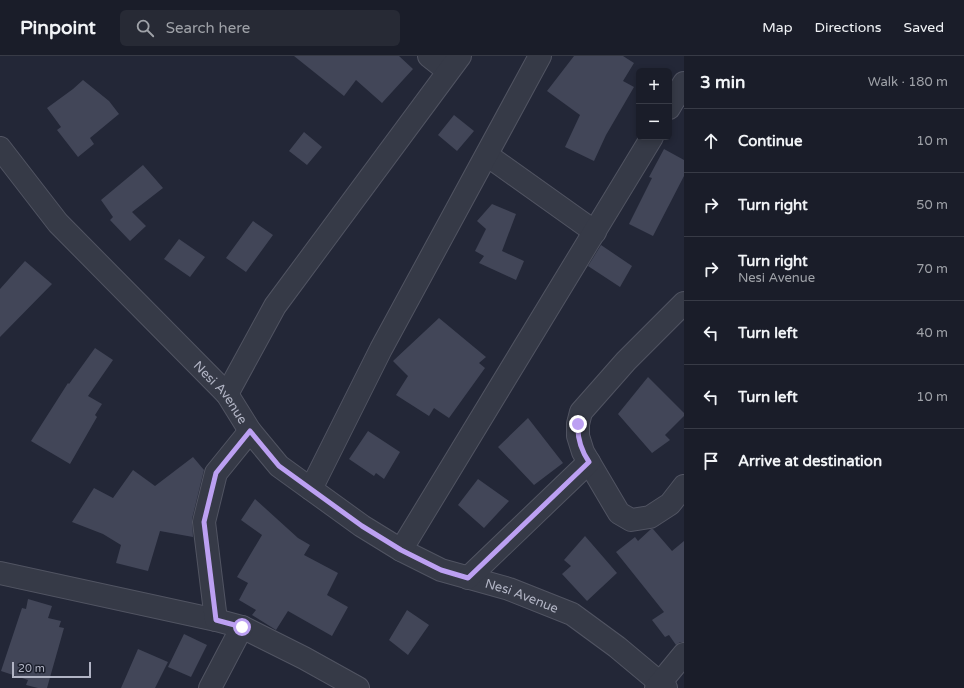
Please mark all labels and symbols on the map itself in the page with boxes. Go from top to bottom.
street label: Nesi Avenue [190,358,251,427]
route end [569,415,587,433]
street label: Nesi Avenue [483,576,561,617]
route start [233,618,251,636]
scale bar [12,660,91,679]

